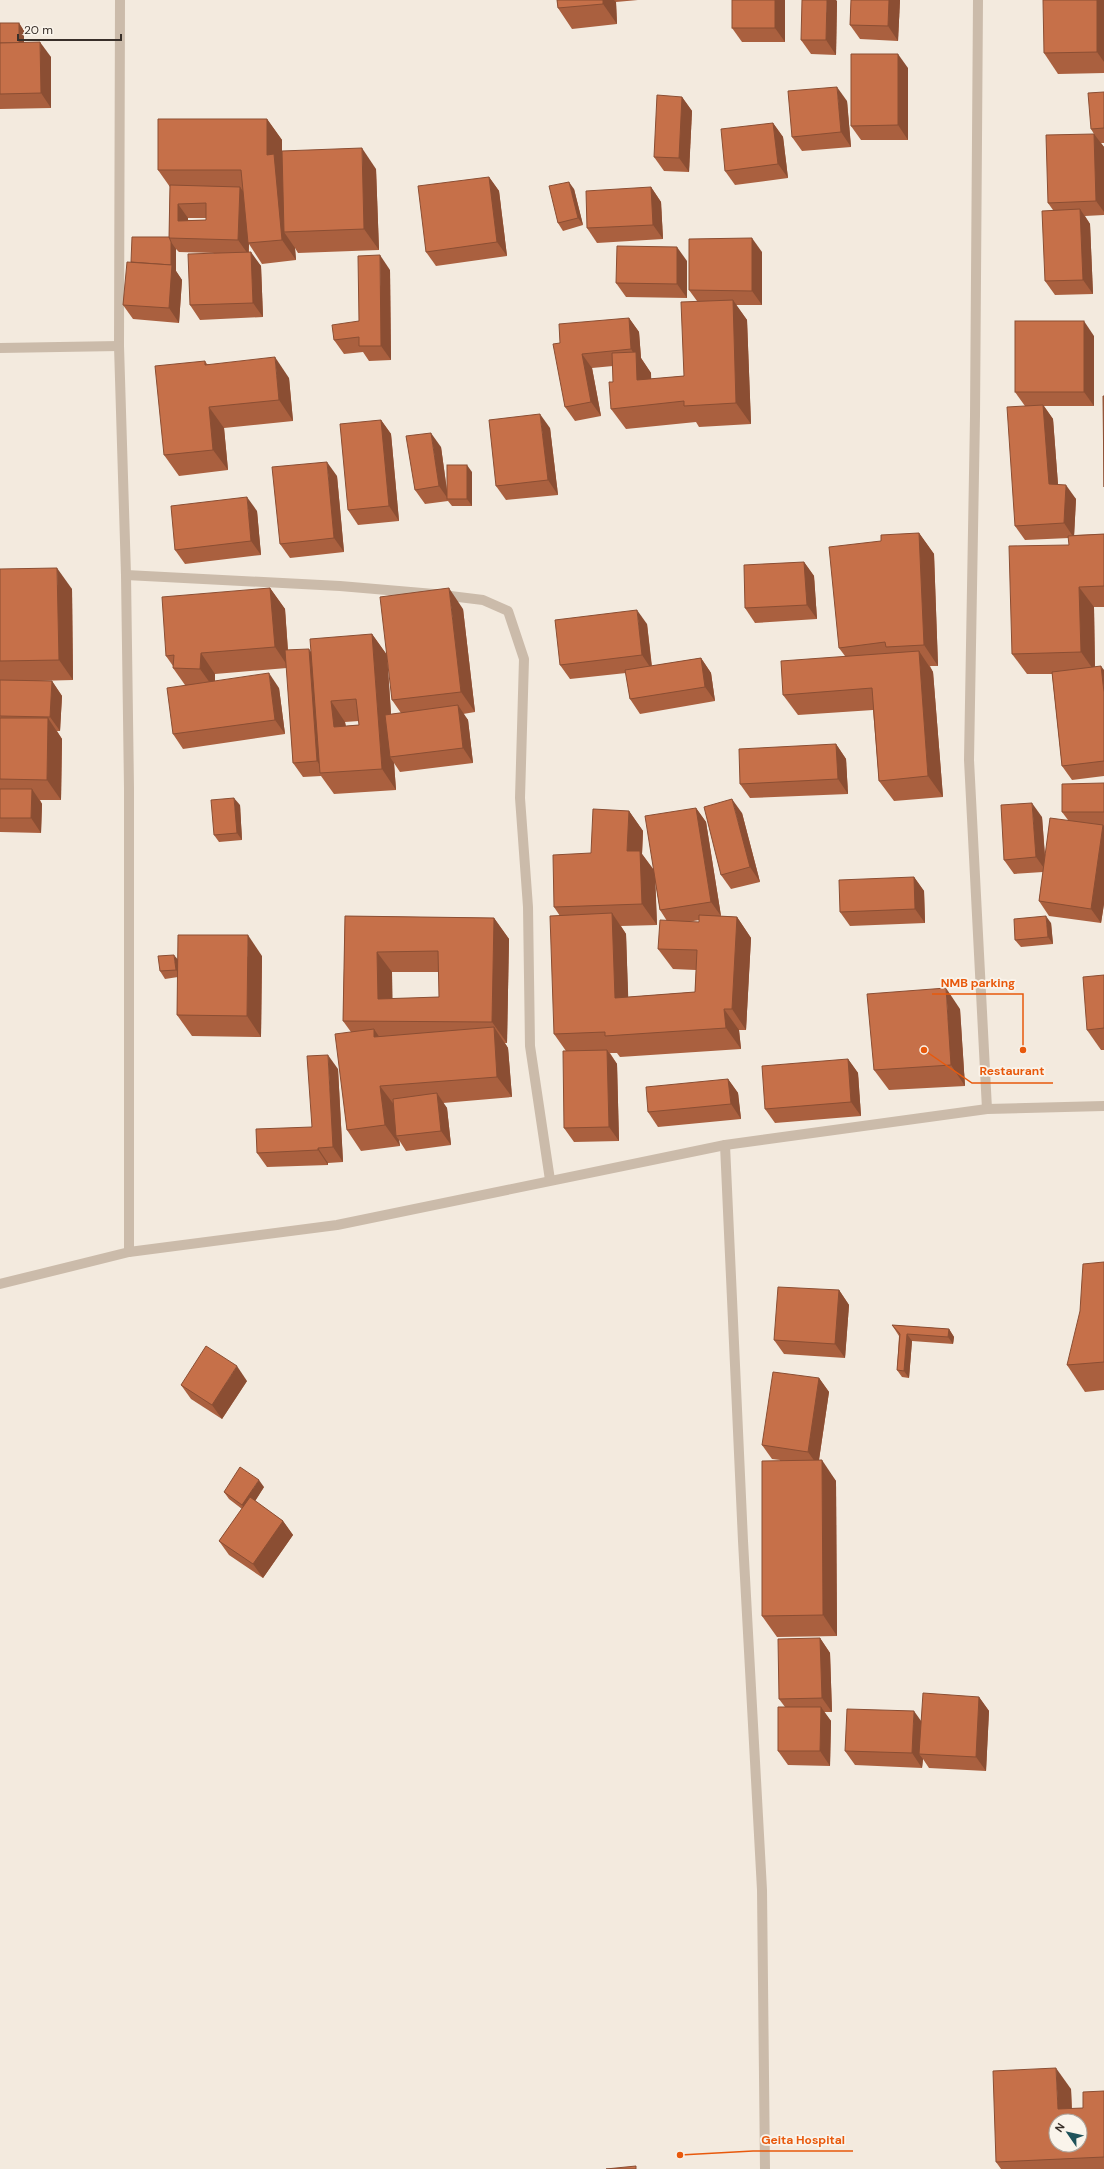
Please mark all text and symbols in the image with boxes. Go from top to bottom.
scale bar [18,16,121,42]
text: 20 m [24,22,53,38]
callout: NMB parking [932,970,1023,994]
text: NMB parking [941,975,1015,991]
callout: Restaurant [972,1059,1053,1083]
text: Restaurant [980,1063,1044,1079]
north arrow [1048,2113,1088,2153]
text: N [1052,2120,1068,2135]
callout: Geita Hospital [753,2127,853,2151]
text: Geita Hospital [761,2132,845,2148]

